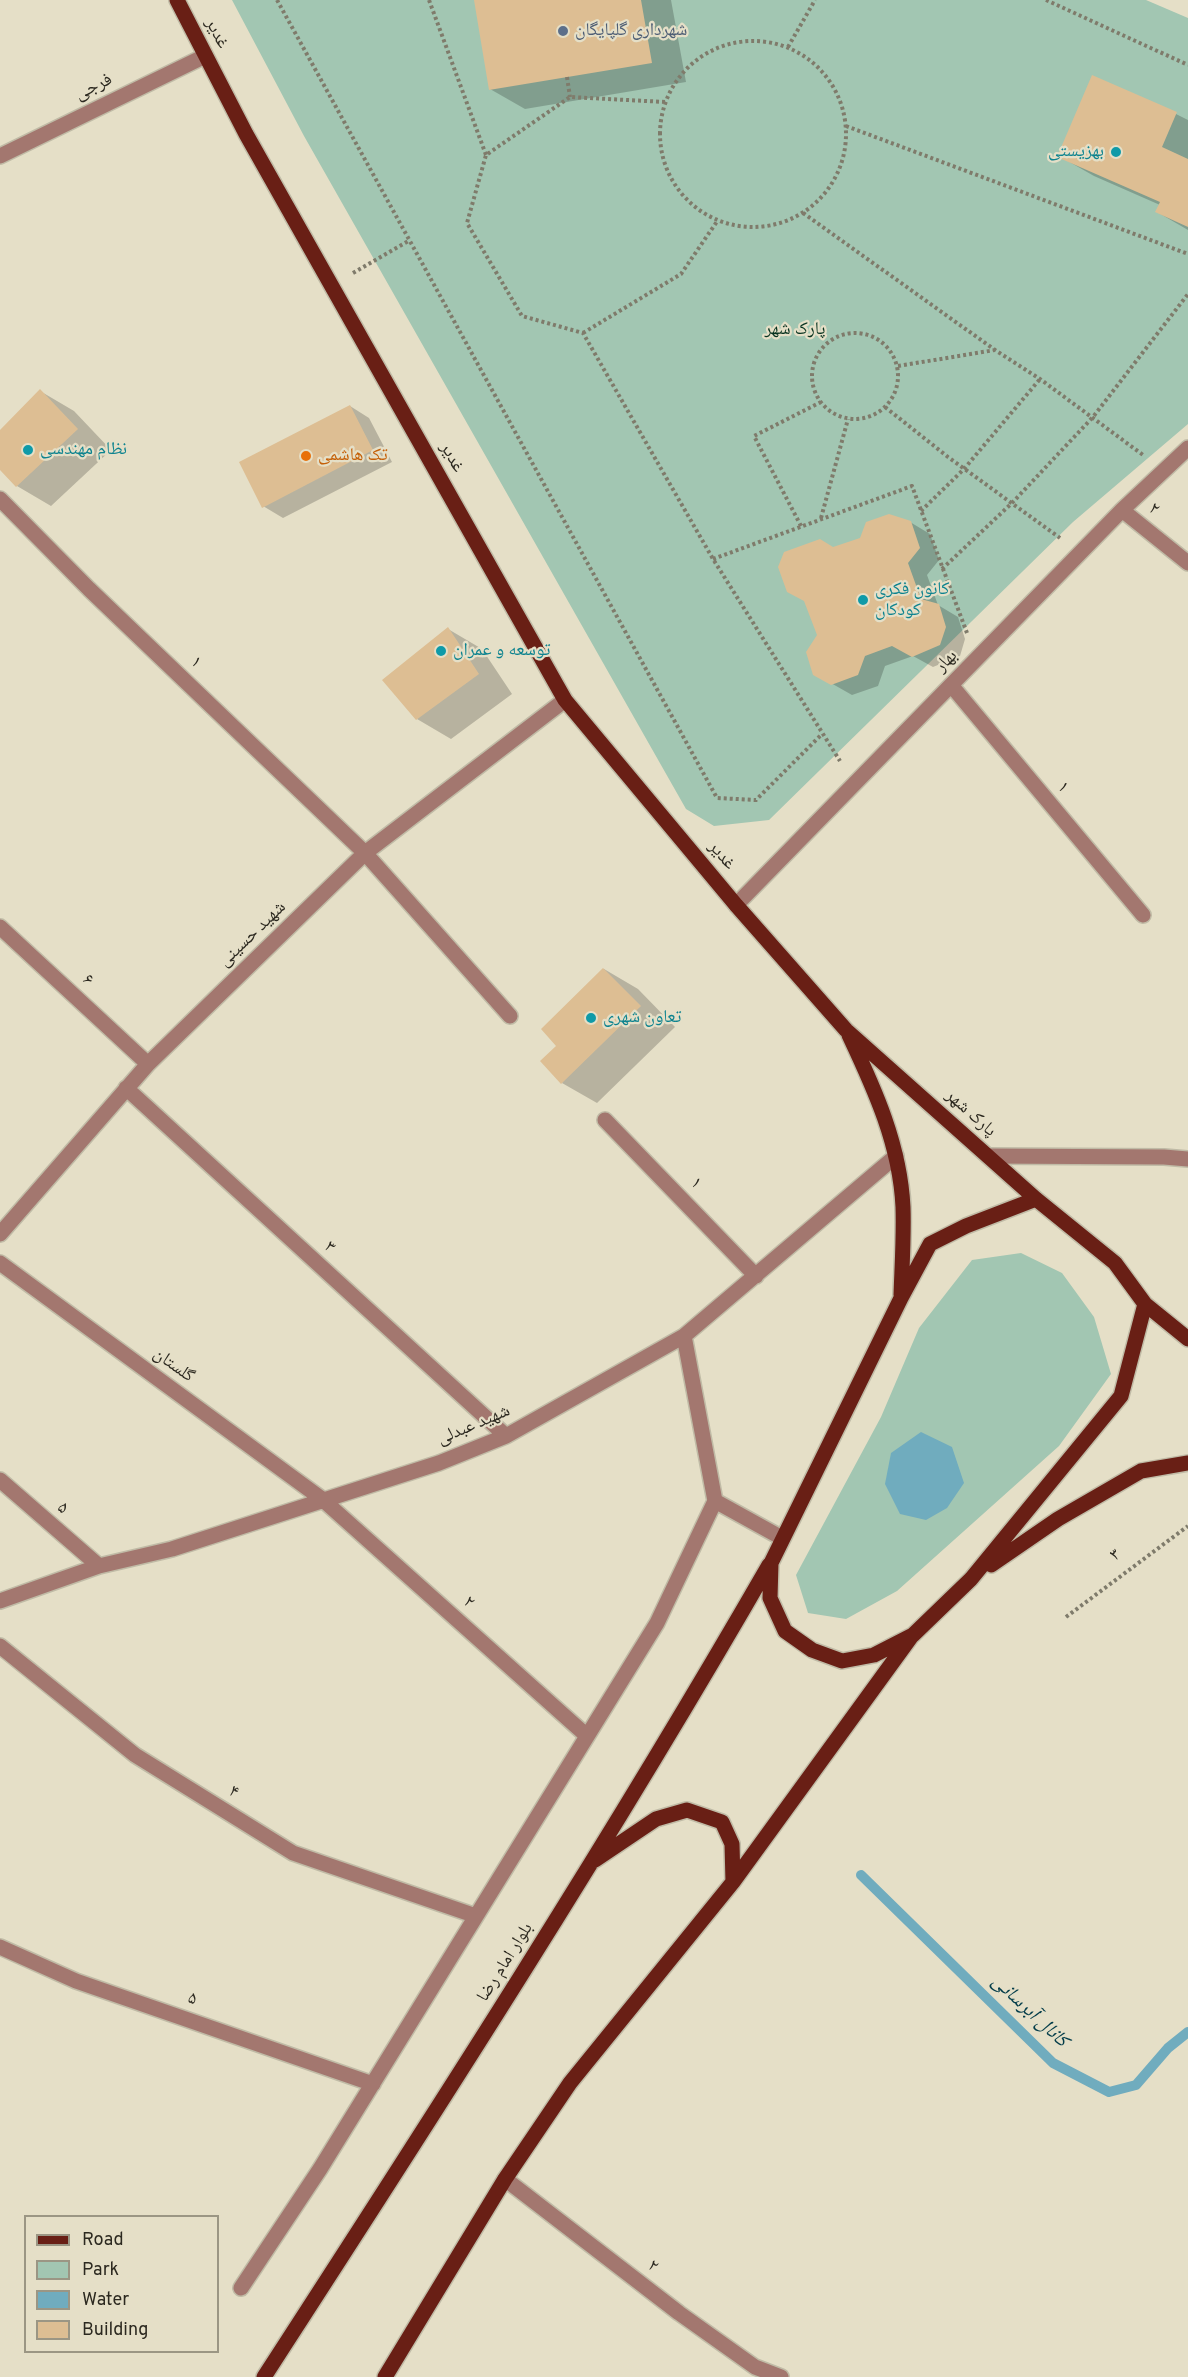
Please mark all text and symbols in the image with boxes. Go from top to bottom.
street label: غدیر [199,15,233,53]
place label: شهرداری گلپایگان [575,20,687,42]
marker: شهرداری گلپایگان [556,24,570,38]
street label: فرجی [72,70,116,106]
place label: بهزیستی [1048,141,1104,163]
marker: بهزیستی [1109,145,1123,159]
park label: پارک شهر [765,319,825,341]
place label: نظام مهندسی [40,439,127,461]
street label: غدیر [434,439,468,477]
marker: نظام مهندسی [21,443,35,457]
place label: تک هاشمی [318,445,388,467]
marker: تک هاشمی [299,449,313,463]
street label: ۲ [1143,499,1163,521]
place label: کانون فکری کودکان [875,579,949,622]
marker: کانون فکری کودکان [856,593,870,607]
place label: توسعه و عمران [453,640,551,662]
marker: توسعه و عمران [434,644,448,658]
street label: بهار [931,646,963,678]
street label: ۱ [185,652,205,674]
street label: ۱ [1051,778,1073,798]
street label: غدیر [703,837,739,875]
street label: شهید حسینی [215,898,291,972]
street label: ۶ [77,970,97,992]
place label: تعاون شهری [603,1007,681,1029]
marker: تعاون شهری [584,1011,598,1025]
street label: پارک شهر [940,1086,1000,1142]
street label: ۱ [684,1174,706,1194]
street label: ۳ [319,1237,339,1259]
street label: گلستان [148,1344,198,1388]
street label: شهید عبدلی [434,1401,514,1451]
street label: ۵ [52,1498,72,1520]
street label: ۳ [1106,1545,1126,1567]
street label: ۲ [458,1592,478,1614]
street label: ۴ [224,1782,242,1804]
street label: بلوار امام رضا [473,1920,539,2006]
water label: کانال آبرسانی [986,1970,1072,2054]
street label: ۵ [185,1988,199,2012]
legend [24,2215,219,2353]
text: Road [82,2229,124,2252]
street label: ۲ [642,2256,662,2278]
text: Park [82,2259,119,2282]
text: Water [82,2289,129,2312]
text: Building [82,2319,148,2342]

